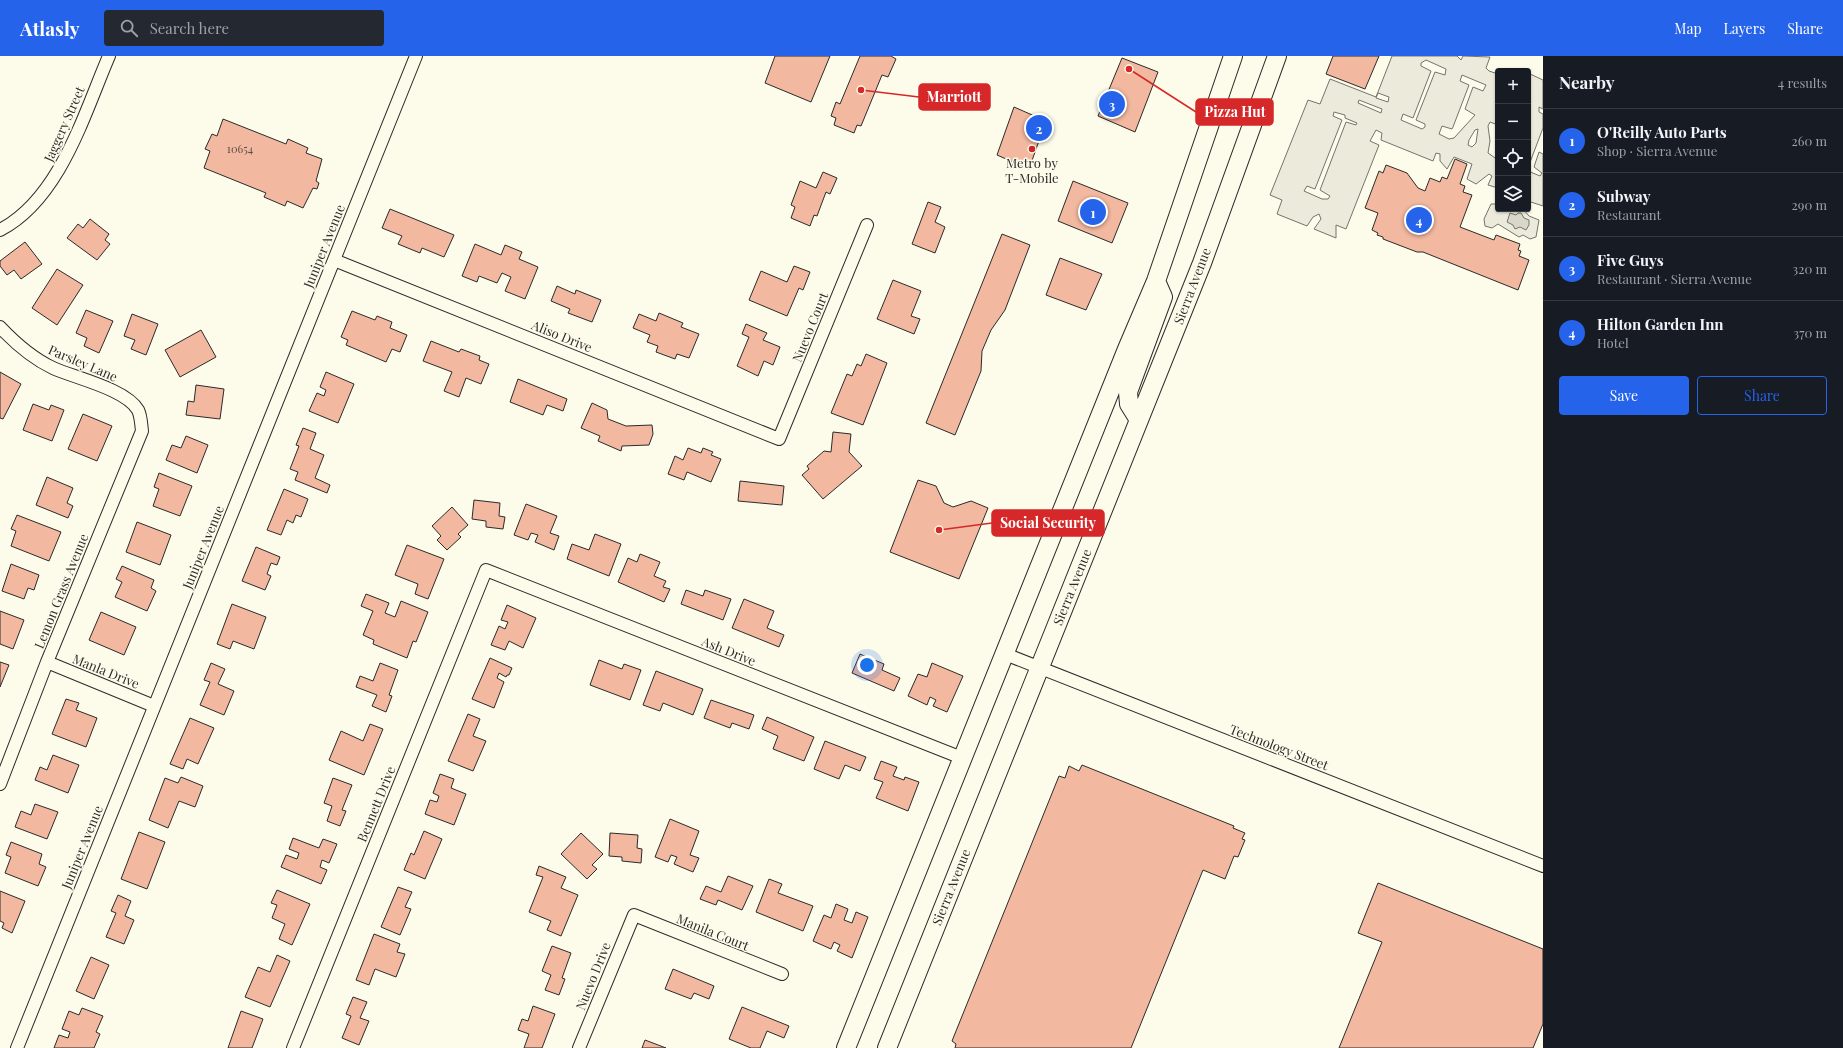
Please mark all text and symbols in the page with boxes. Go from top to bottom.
search box [104,10,384,46]
text: Atlasly [20,15,80,41]
icon: search [118,17,140,39]
text: Search here [150,18,229,38]
text: Map [1674,19,1702,38]
text: Layers [1724,19,1765,38]
text: Share [1787,19,1823,38]
map controls [1495,68,1531,212]
button: + [1495,68,1531,104]
text: Nearby [1559,71,1614,93]
text: 4 results [1778,74,1827,91]
street label: Jaggery Street [39,83,88,165]
callout: Marriott [919,84,990,110]
text: Marriott [926,87,982,106]
pin: 3 [1099,89,1125,119]
callout: Pizza Hut [1196,99,1273,125]
text: Pizza Hut [1204,102,1266,121]
button: − [1495,104,1531,140]
pin: 2 [1026,113,1052,143]
text: O'Reilly Auto Parts [1597,122,1727,142]
text: 1 [1570,132,1574,149]
text: 260 m [1791,132,1827,149]
button: locate [1495,140,1531,176]
house number: 10654 [227,141,254,156]
text: Shop · Sierra Avenue [1597,142,1717,159]
marker: Metro by T-Mobile [1027,144,1037,154]
place label: Metro by T-Mobile [1005,154,1059,186]
button: layers [1495,176,1531,212]
text: Subway [1597,186,1651,206]
text: 2 [1569,196,1575,213]
text: 290 m [1792,196,1827,213]
pin: 1 [1080,197,1106,227]
street label: Juniper Avenue [299,201,348,291]
pin: 4 [1406,205,1432,235]
text: Restaurant [1597,206,1661,223]
street label: Sierra Avenue [1169,245,1214,327]
text: Five Guys [1597,250,1664,270]
text: 3 [1569,260,1575,277]
text: 320 m [1792,260,1827,277]
text: Restaurant · Sierra Avenue [1597,270,1752,287]
street label: Nuevo Court [788,289,831,364]
text: Hilton Garden Inn [1597,314,1724,334]
street label: Aliso Drive [529,315,595,356]
text: 4 [1569,324,1575,341]
text: 370 m [1793,324,1827,341]
text: Hotel [1597,334,1629,351]
street label: Parsley Lane [46,340,121,385]
button: Save [1559,376,1689,415]
button: Share [1697,376,1827,415]
street label: Juniper Avenue [178,502,227,592]
callout: Social Security [992,510,1104,536]
text: Social Security [1000,513,1097,532]
street label: Lemon Grass Avenue [30,530,92,651]
street label: Sierra Avenue [1048,546,1095,628]
street label: Ash Drive [699,632,759,669]
street label: Manla Drive [70,649,142,692]
your location [857,655,877,675]
street label: Technology Street [1227,720,1331,773]
street label: Bennett Drive [353,763,399,844]
street label: Juniper Avenue [57,802,106,892]
street label: Sierra Avenue [927,846,974,928]
street label: Manila Court [674,909,752,954]
street label: Nuevo Drive [571,939,614,1012]

